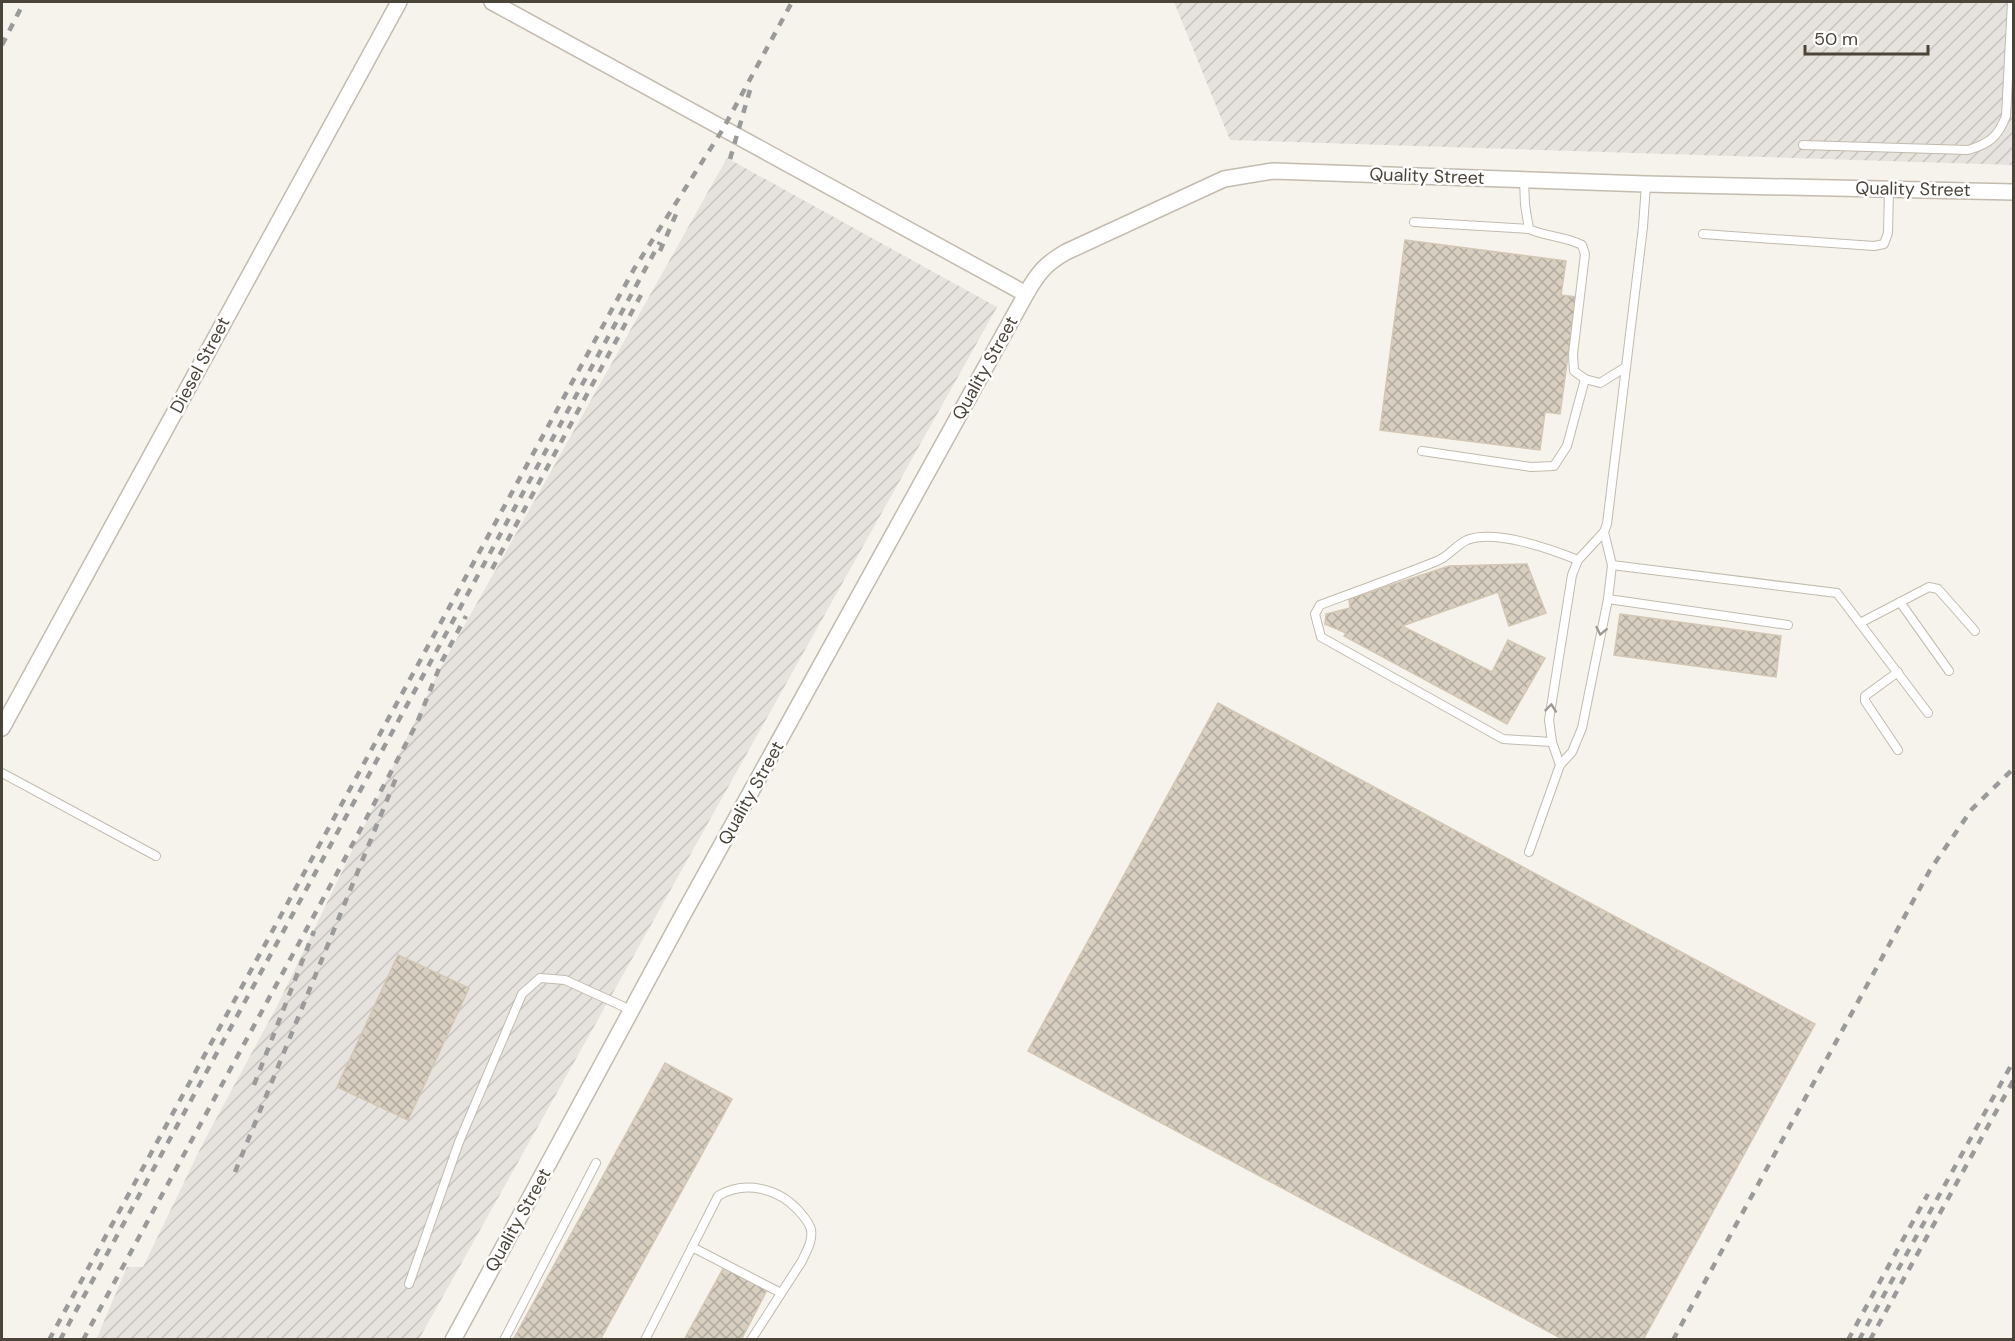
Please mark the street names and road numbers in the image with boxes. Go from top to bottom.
street label: Quality Street [1369,162,1485,190]
street label: Quality Street [1855,176,1971,202]
street label: Quality Street [947,312,1023,424]
street label: Diesel Street [165,313,235,417]
street label: Quality Street [713,737,789,849]
street label: Quality Street [480,1164,556,1276]

